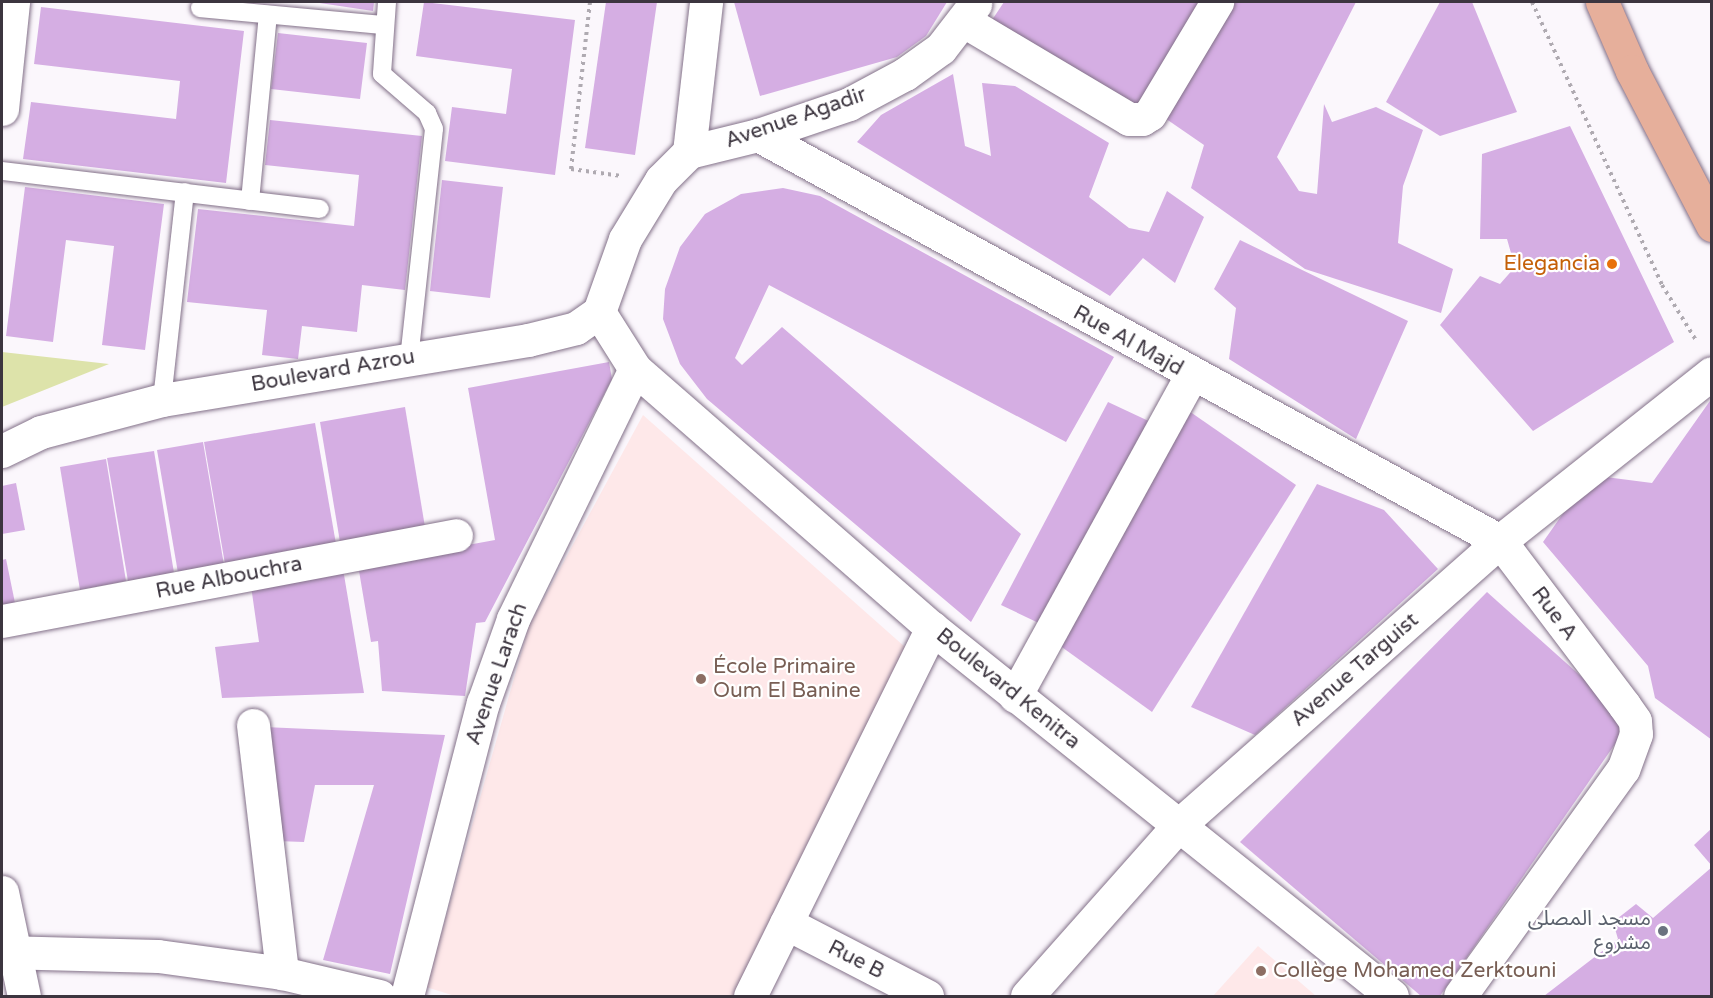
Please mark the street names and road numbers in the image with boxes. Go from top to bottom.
street label: Avenue Agadir [722,82,870,154]
street label: Rue Al Majd [1069,300,1187,382]
street label: Boulevard Azrou [249,344,417,398]
street label: Rue Albouchra [154,551,304,605]
street label: Rue A [1526,582,1582,646]
street label: Avenue Larach [461,600,533,748]
street label: Avenue Targuist [1286,608,1424,732]
street label: Boulevard Kenitra [931,623,1085,755]
street label: Rue B [824,935,888,985]

